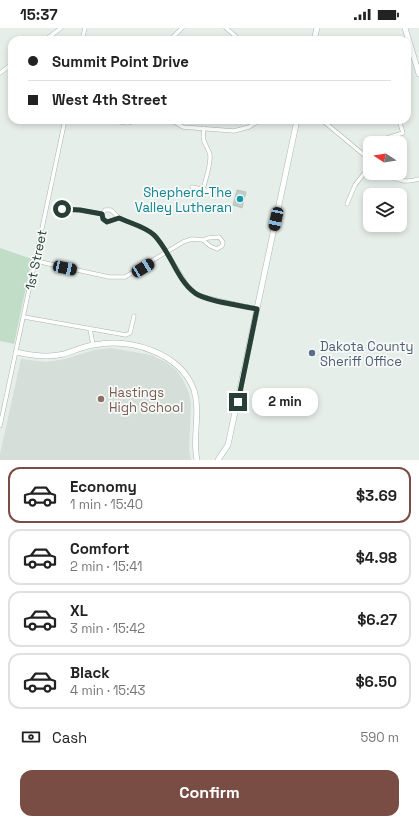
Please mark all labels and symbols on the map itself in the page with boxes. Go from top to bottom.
north arrow [363,136,407,180]
place label: Shepherd-The Valley Lutheran [135,184,232,216]
marker: Shepherd-The Valley Lutheran [235,194,245,204]
route start [53,200,71,218]
car [268,206,284,232]
street label: 1st Street [21,228,51,292]
car [130,257,156,279]
car [52,260,78,276]
place label: Dakota County Sheriff Office [320,338,413,370]
marker: Dakota County Sheriff Office [307,348,317,358]
place label: Hastings High School [109,384,183,416]
callout: 2 min [252,388,318,416]
route end [229,393,247,411]
marker: Hastings High School [96,394,106,404]

